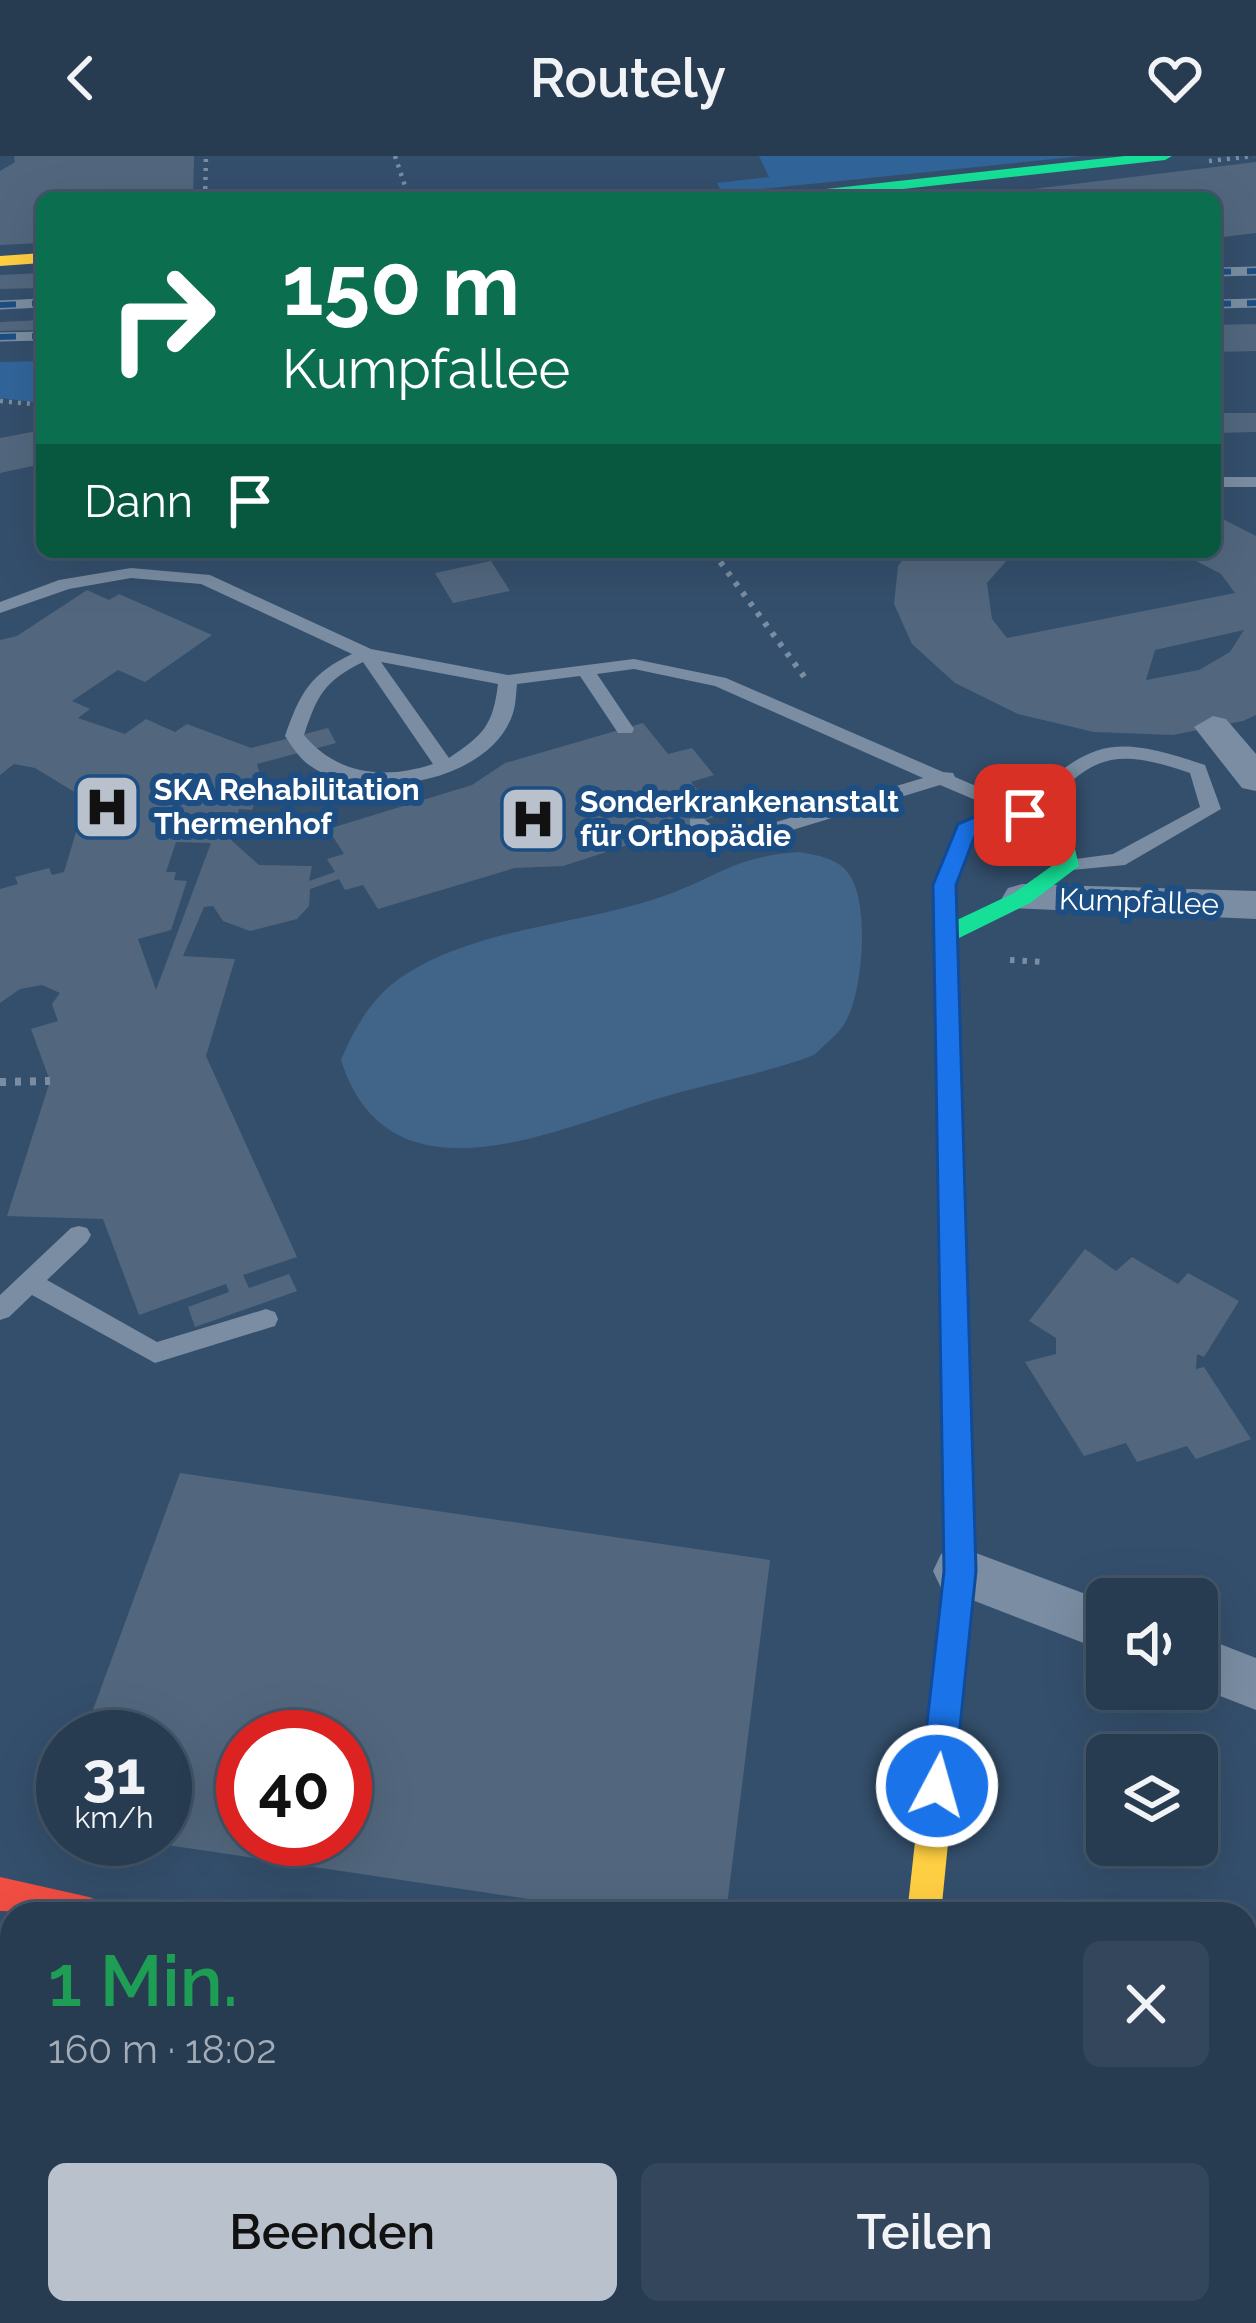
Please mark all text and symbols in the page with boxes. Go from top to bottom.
icon: back [48,45,114,111]
icon: heart [1142,45,1208,111]
text: Routely [530,46,726,110]
text: 150 m [282,236,520,335]
icon: right [84,240,240,396]
text: Kumpfallee [282,337,570,401]
icon: arrive [217,468,283,534]
text: Dann [84,475,193,528]
pin [974,764,1076,866]
hospital icon: SKA Rehabilitation Thermenhof [72,772,142,842]
place label: SKA Rehabilitation Thermenhof [154,772,420,841]
icon: arrive [992,782,1058,848]
hospital icon: Sonderkrankenanstalt für Orthopädie [498,784,568,854]
place label: Sonderkrankenanstalt für Orthopädie [580,784,899,853]
street label: Kumpfallee [1058,881,1220,922]
map controls [1086,1578,1218,1866]
button: sound [1086,1578,1218,1710]
speed limit sign: 40 [216,1710,372,1866]
position arrow [874,1723,1000,1849]
button: layers [1086,1734,1218,1866]
text: 31 [82,1738,146,1808]
text: km/h [74,1800,154,1835]
text: 1 Min. [48,1938,238,2023]
button: close [1083,1941,1209,2067]
text: 160 m · 18:02 [48,2026,276,2072]
button: Beenden [48,2163,617,2301]
button: Teilen [641,2163,1209,2301]

